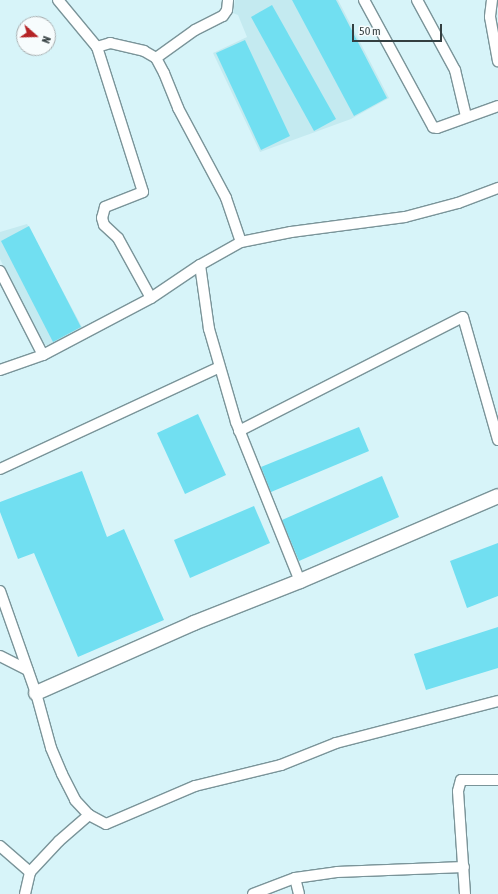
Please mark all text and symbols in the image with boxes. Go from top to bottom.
north arrow [16,16,56,56]
scale bar [354,16,444,42]
text: 50 m [359,24,381,38]
text: N [40,35,53,45]

